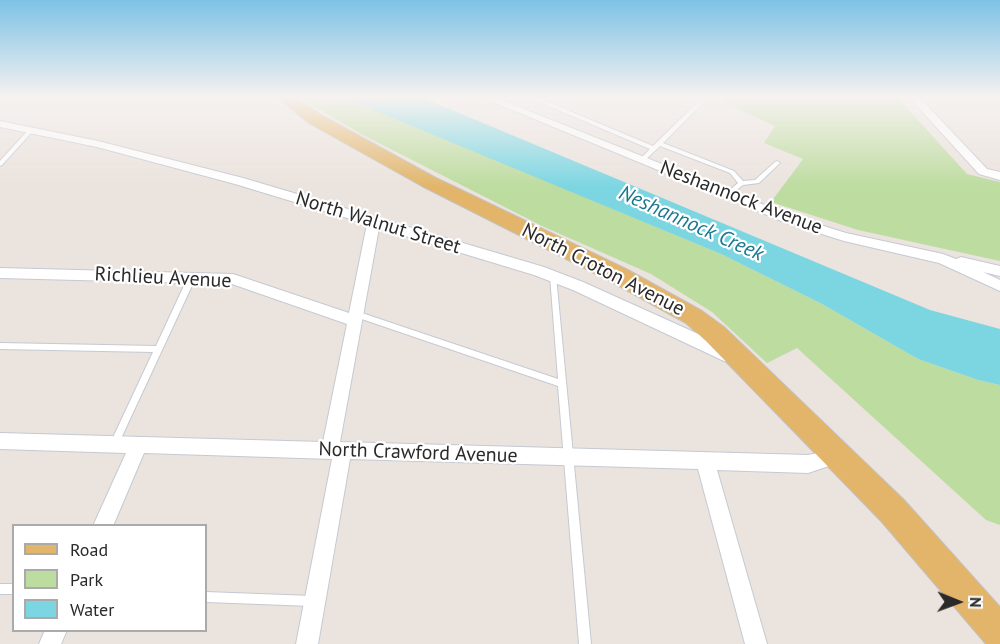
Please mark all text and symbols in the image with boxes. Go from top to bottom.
street label: Neshannock Avenue [656,156,826,240]
water label: Neshannock Creek [615,181,767,267]
street label: North Walnut Street [293,187,463,259]
street label: North Croton Avenue [518,219,688,321]
street label: Richlieu Avenue [94,262,232,294]
street label: North Crawford Avenue [318,438,518,468]
legend [12,524,207,632]
text: Road [70,538,108,561]
text: Park [70,568,103,591]
north arrow [928,572,988,632]
text: N [966,597,986,608]
text: Water [70,598,114,621]

